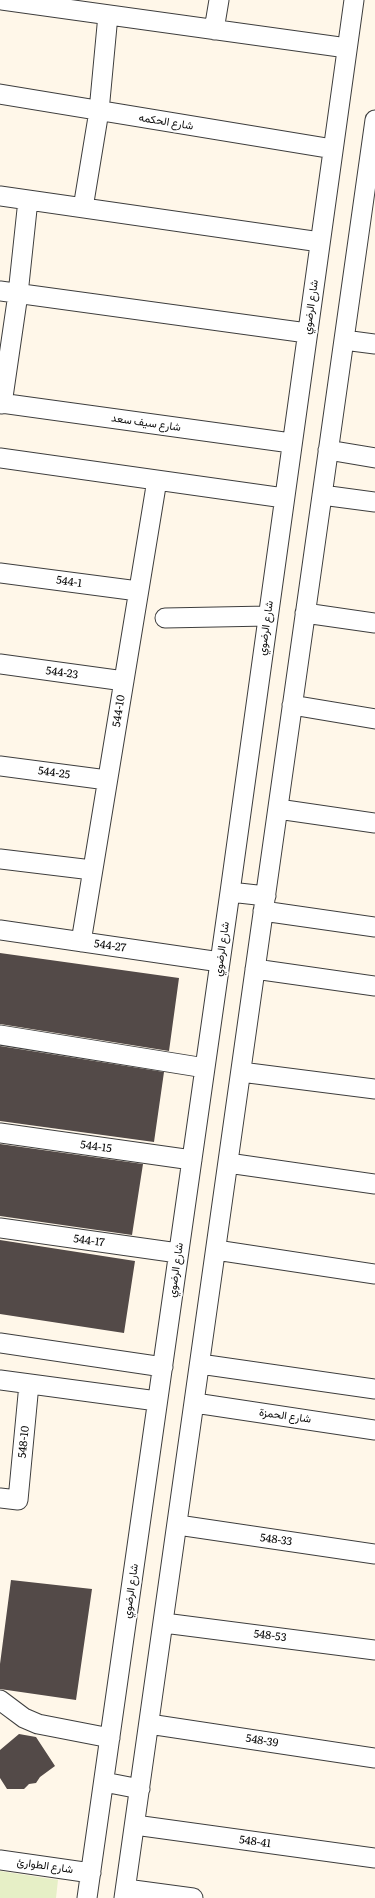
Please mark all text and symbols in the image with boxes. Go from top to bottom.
street label: شارع الحكمه [138,111,194,133]
street label: شارع الرضوي [301,279,321,335]
street label: شارع سيف سعد [110,412,182,434]
street label: 544-1 [55,574,83,590]
street label: شارع الرضوي [256,600,276,656]
street label: 544-23 [45,664,79,682]
street label: 544-10 [110,694,128,728]
street label: 544-25 [37,764,71,782]
street label: شارع الرضوي [212,921,232,977]
street label: 544-27 [93,937,127,955]
street label: 544-15 [79,1138,113,1156]
street label: 544-17 [73,1232,105,1250]
street label: شارع الرضوي [166,1242,186,1298]
street label: شارع الحمزة [258,1406,312,1426]
street label: 548-10 [16,1425,32,1459]
street label: 548-33 [259,1531,293,1549]
street label: شارع الرضوي [121,1563,141,1619]
street label: 548-53 [253,1627,287,1645]
street label: 548-39 [245,1732,279,1750]
street label: 548-41 [238,1833,272,1851]
street label: شارع الطوارئ [16,1856,74,1876]

